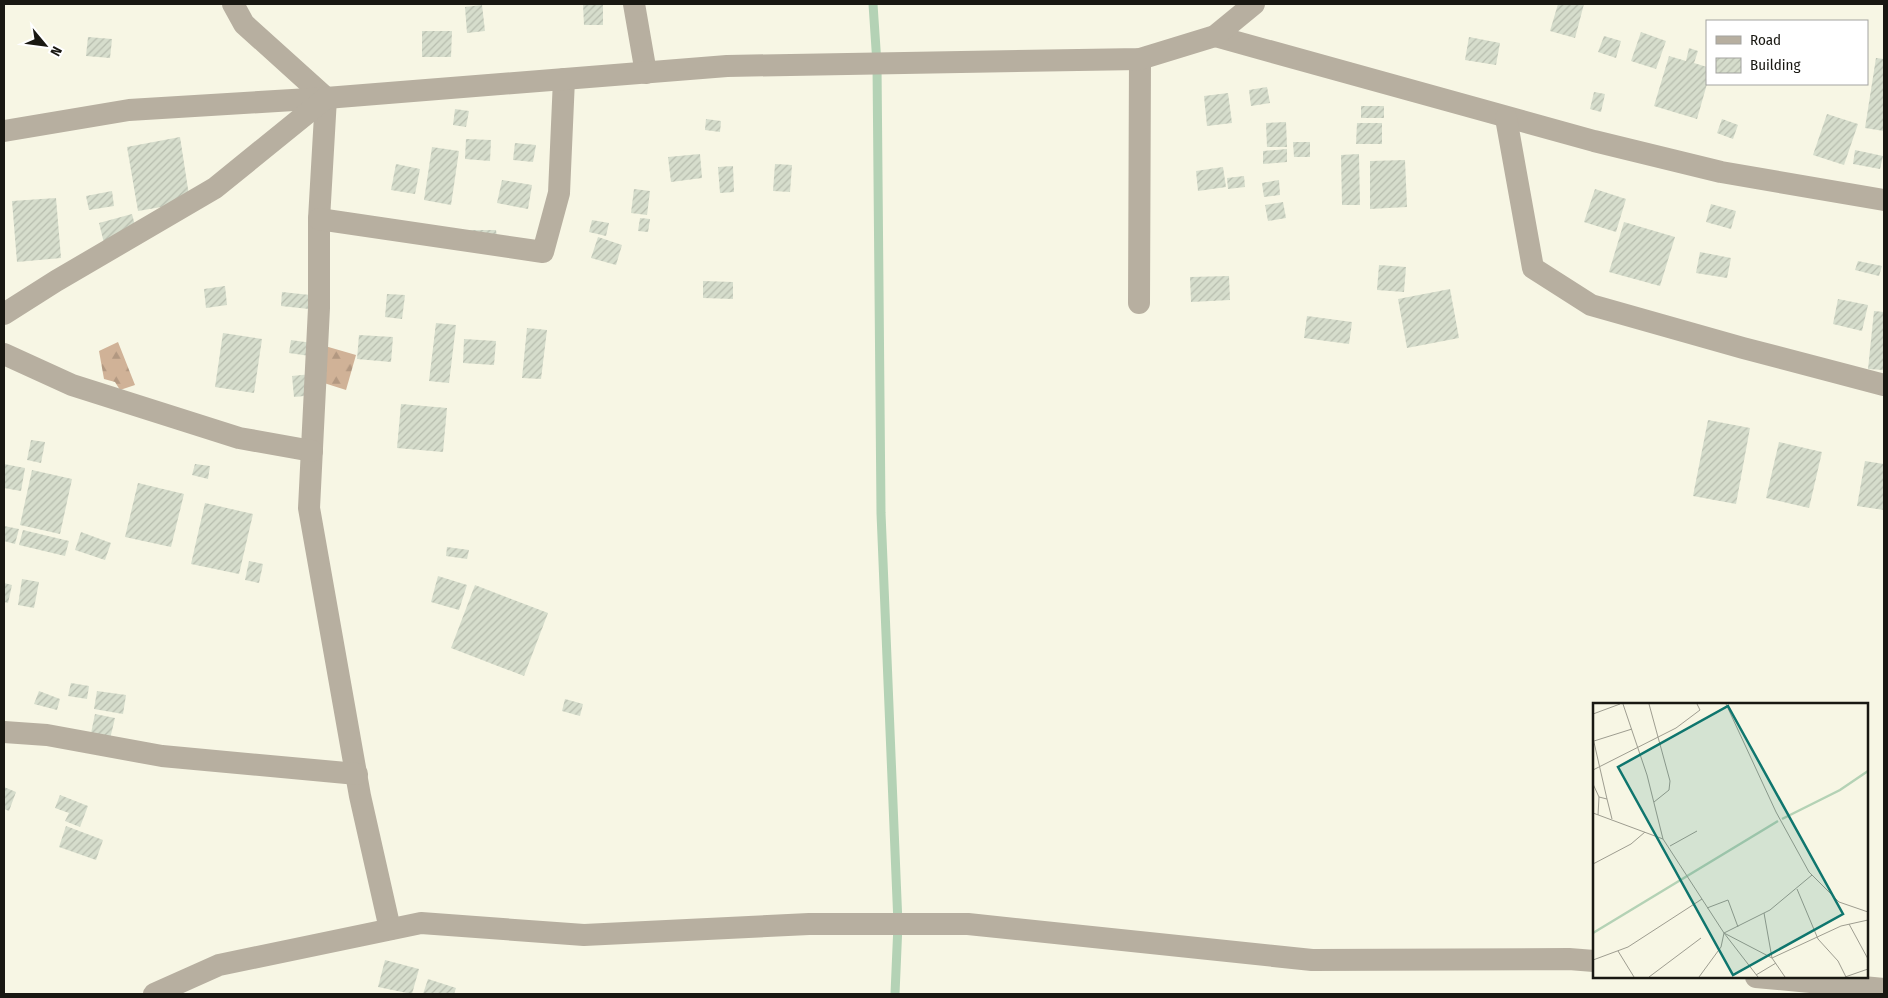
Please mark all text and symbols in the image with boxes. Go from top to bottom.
north arrow [20,20,70,70]
legend [1706,20,1868,85]
text: Road [1750,31,1781,49]
text: N [46,43,65,59]
text: Building [1750,56,1801,74]
inset map [1593,703,1868,978]

